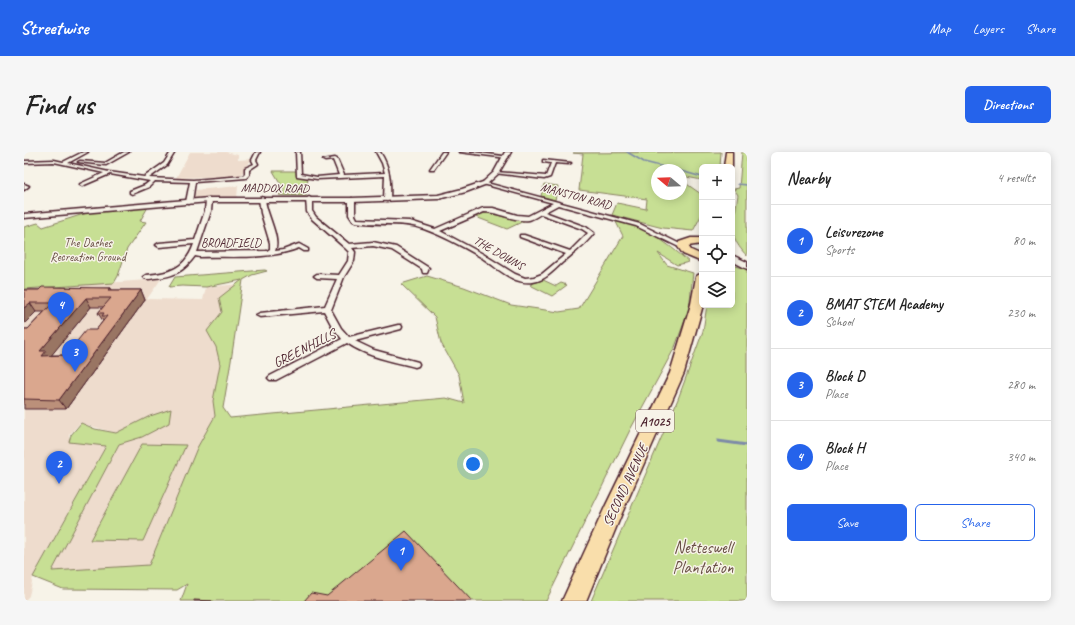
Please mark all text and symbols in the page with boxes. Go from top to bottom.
text: Streetwise [20,16,88,40]
text: Map [929,20,951,37]
text: Layers [973,20,1004,37]
text: Share [1026,20,1055,37]
button: Directions [965,86,1051,123]
text: Find us [24,87,94,122]
north arrow [651,164,687,200]
map controls [699,164,735,308]
button: + [699,164,735,200]
text: Nearby [787,168,830,189]
text: 4 results [997,170,1035,186]
street label: MADDOX ROAD [241,179,310,197]
street label: MANSTON ROAD [539,179,614,213]
button: − [699,200,735,236]
text: Leisurezone [825,223,883,242]
street label: THE DOWNS [471,232,529,275]
text: 1 [797,233,803,249]
text: 80 m [1013,233,1035,249]
park label: The Dashes Recreation Ground [50,235,128,265]
street label: BROADFIELD [201,235,262,251]
button: locate [699,236,735,272]
text: Sports [825,242,854,258]
button: layers [699,272,735,308]
pin: 4 [48,292,74,325]
text: BMAT STEM Academy [825,295,943,314]
text: 2 [797,305,803,321]
text: 230 m [1007,305,1035,321]
text: School [825,314,853,330]
street label: GREENHILLS [270,324,341,371]
pin: 3 [62,339,88,372]
text: Block D [825,367,865,386]
text: 3 [797,377,803,393]
text: 280 m [1007,377,1035,393]
text: Place [825,386,848,402]
road number: A1025 [636,410,674,432]
street label: SECOND AVENUE [599,439,653,529]
text: Block H [825,439,864,458]
text: 4 [797,449,803,465]
text: 340 m [1007,449,1035,465]
pin: 2 [46,451,72,484]
your location [463,454,483,474]
text: Place [825,458,848,474]
button: Save [787,504,907,541]
button: Share [915,504,1035,541]
park label: Netteswell Plantation [673,537,735,578]
pin: 1 [388,538,414,571]

